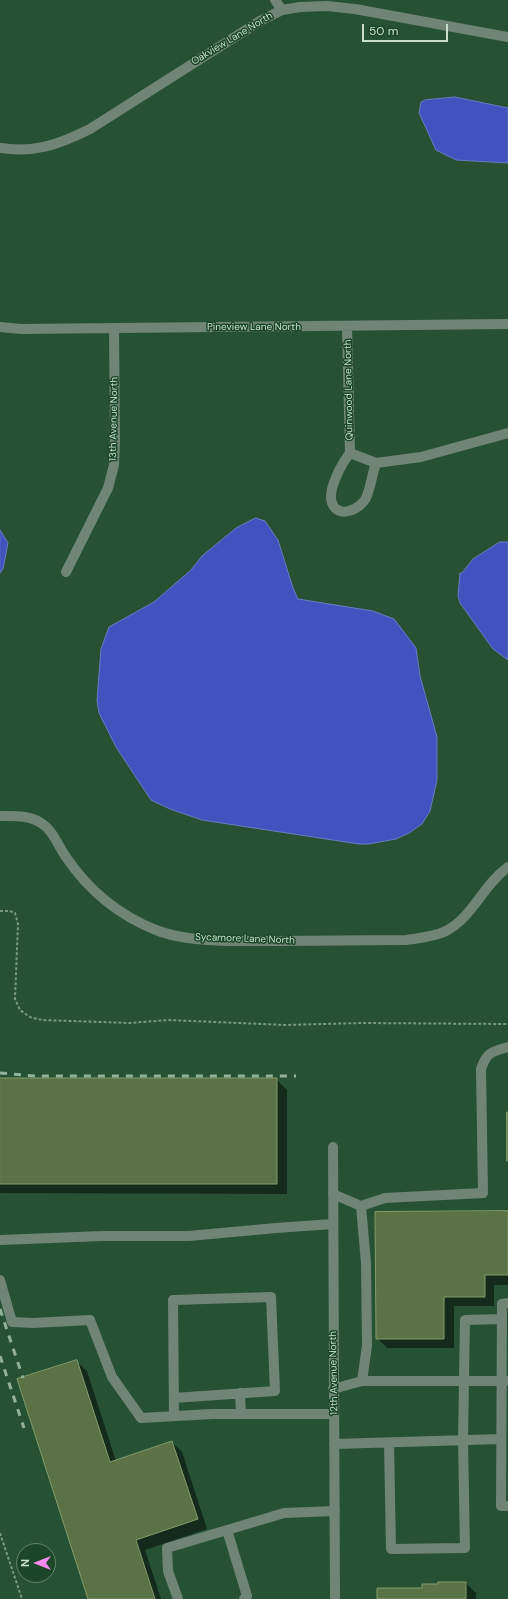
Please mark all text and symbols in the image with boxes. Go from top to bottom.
street label: Oakview Lane North [189,10,275,68]
scale bar [364,16,450,42]
text: 50 m [369,23,398,39]
street label: Pineview Lane North [207,321,301,333]
street label: Quinwood Lane North [342,339,356,441]
street label: 13th Avenue North [107,377,121,461]
street label: Sycamore Lane North [195,931,295,947]
street label: 12th Avenue North [327,1331,341,1415]
north arrow [16,1543,56,1583]
text: N [18,1559,32,1567]

